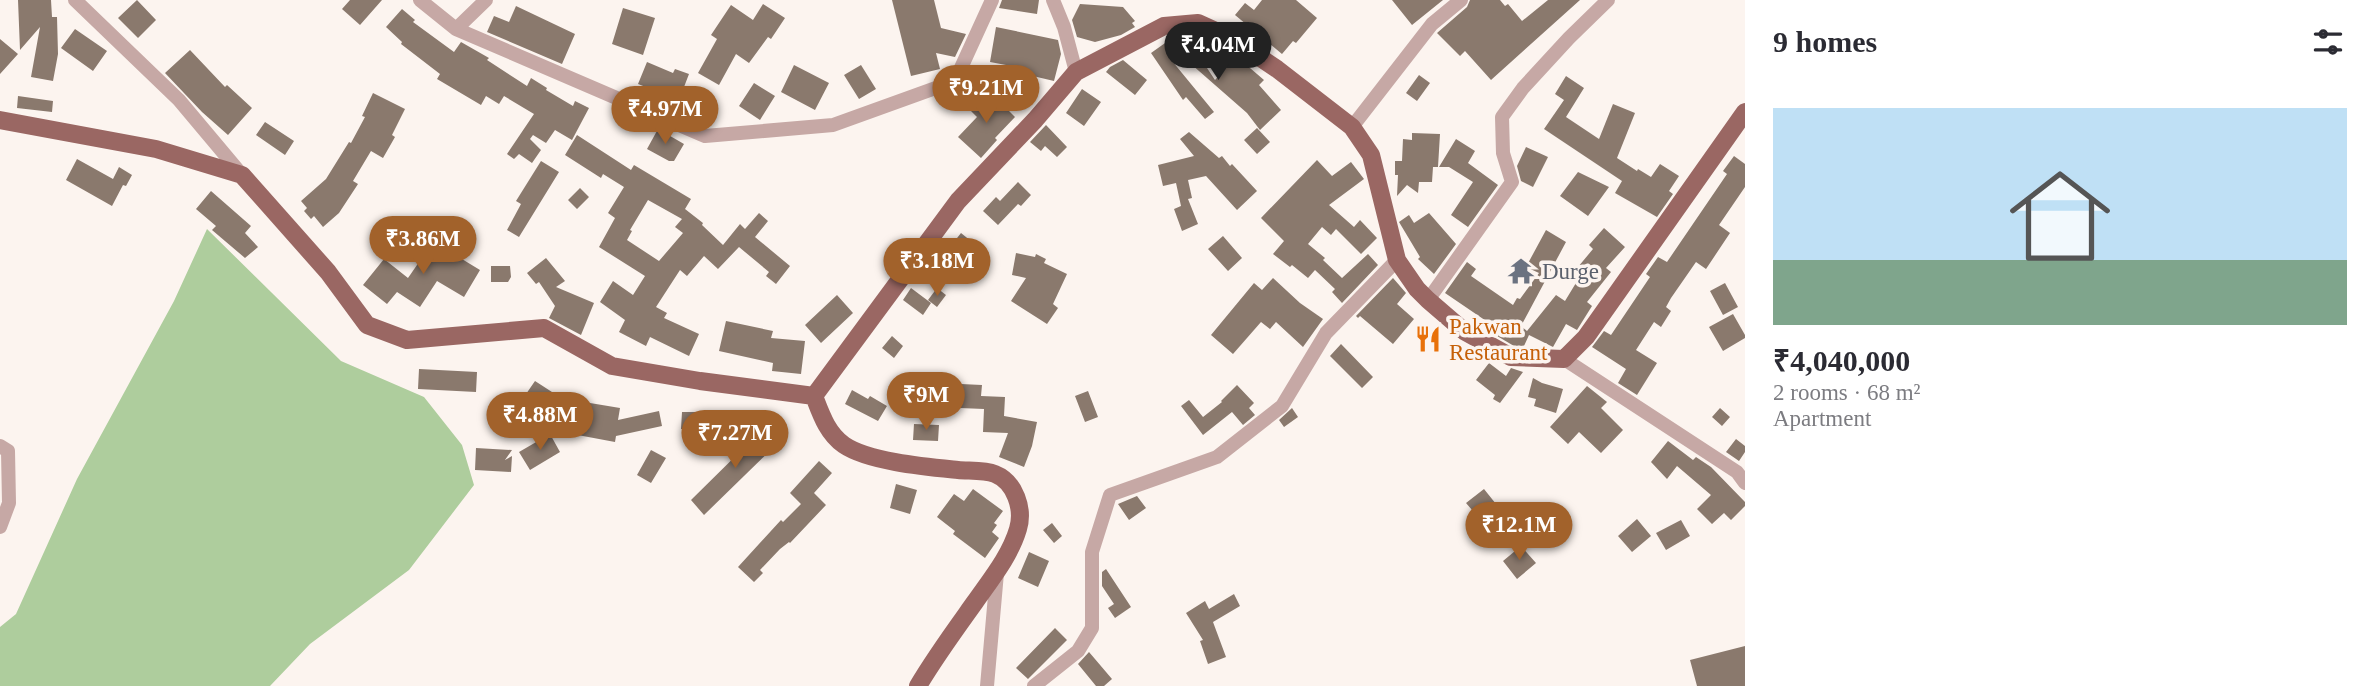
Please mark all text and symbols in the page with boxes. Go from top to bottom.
pin: ₹4.04M [1161,22,1275,82]
icon: filters [2309,23,2347,61]
text: 9 homes [1773,25,1877,58]
text: ₹4.04M [1180,32,1256,57]
pin: ₹9.21M [929,66,1043,125]
text: ₹9.21M [948,75,1024,100]
pin: ₹4.97M [608,86,722,146]
text: ₹4.97M [627,96,703,121]
icon: home [1997,153,2123,279]
pin: ₹3.86M [366,216,480,276]
text: ₹3.86M [385,226,461,251]
pin: ₹3.18M [880,238,994,298]
text: ₹3.18M [899,248,975,273]
temple icon: Durge [1506,256,1536,286]
place label: Durge [1542,259,1599,284]
place label: Pakwan Restaurant [1449,314,1548,365]
restaurant icon: Pakwan Restaurant [1413,324,1443,354]
text: ₹4,040,000 [1773,344,1910,377]
pin: ₹9M [892,372,960,432]
text: 2 rooms · 68 m² [1773,380,1920,405]
text: ₹9M [903,382,949,407]
pin: ₹4.88M [483,392,597,452]
text: ₹4.88M [502,402,578,427]
text: Apartment [1773,406,1871,431]
pin: ₹7.27M [678,410,792,470]
text: ₹7.27M [697,420,773,445]
pin: ₹12.1M [1462,503,1576,562]
text: ₹12.1M [1481,512,1557,537]

